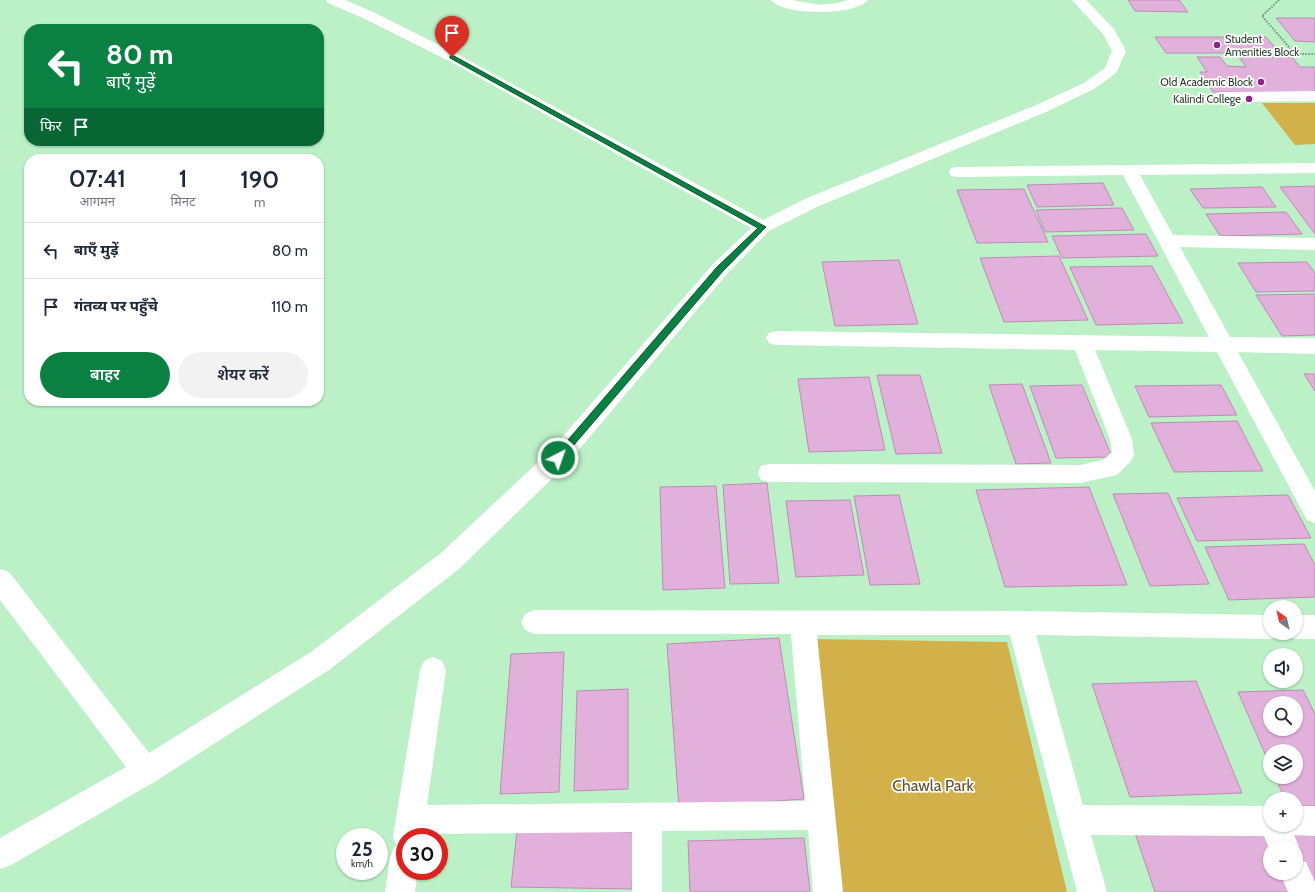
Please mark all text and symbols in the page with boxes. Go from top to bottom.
pin [435,16,469,57]
icon: arrive [441,22,463,44]
place label: Student Amenities Block [1225,32,1299,59]
text: 80 m [106,37,173,71]
icon: left [40,40,92,92]
marker: Student Amenities Block [1212,40,1222,50]
text: बाएँ मुड़ें [106,71,155,93]
place label: Old Academic Block [1160,75,1253,89]
marker: Old Academic Block [1256,77,1266,87]
place label: Kalindi College [1173,92,1241,106]
marker: Kalindi College [1244,94,1254,104]
icon: arrive [70,116,92,138]
text: फिर [40,117,62,135]
text: 07:41 [69,164,126,193]
text: 1 [179,164,187,193]
text: 190 [240,165,279,194]
text: आगमन [79,193,115,209]
text: मिनट [171,193,196,209]
text: m [254,194,265,210]
icon: left [40,240,62,262]
text: बाएँ मुड़ें [74,241,119,259]
text: 80 m [272,242,308,260]
icon: arrive [40,296,62,318]
text: गंतव्य पर पहुँचे [74,297,158,315]
text: 110 m [271,298,308,316]
button: बाहर [40,352,170,398]
button: शेयर करें [178,352,308,398]
position arrow [537,437,579,479]
north arrow [1263,600,1303,640]
map controls [1263,600,1303,880]
button: sound [1263,648,1303,688]
button: search [1263,696,1303,736]
button: layers [1263,744,1303,784]
park label: Chawla Park [892,776,975,795]
button: + [1263,792,1303,832]
speed limit sign: 30 [396,828,448,880]
text: 25 [351,837,373,861]
button: − [1263,840,1303,880]
text: km/h [351,857,373,870]

